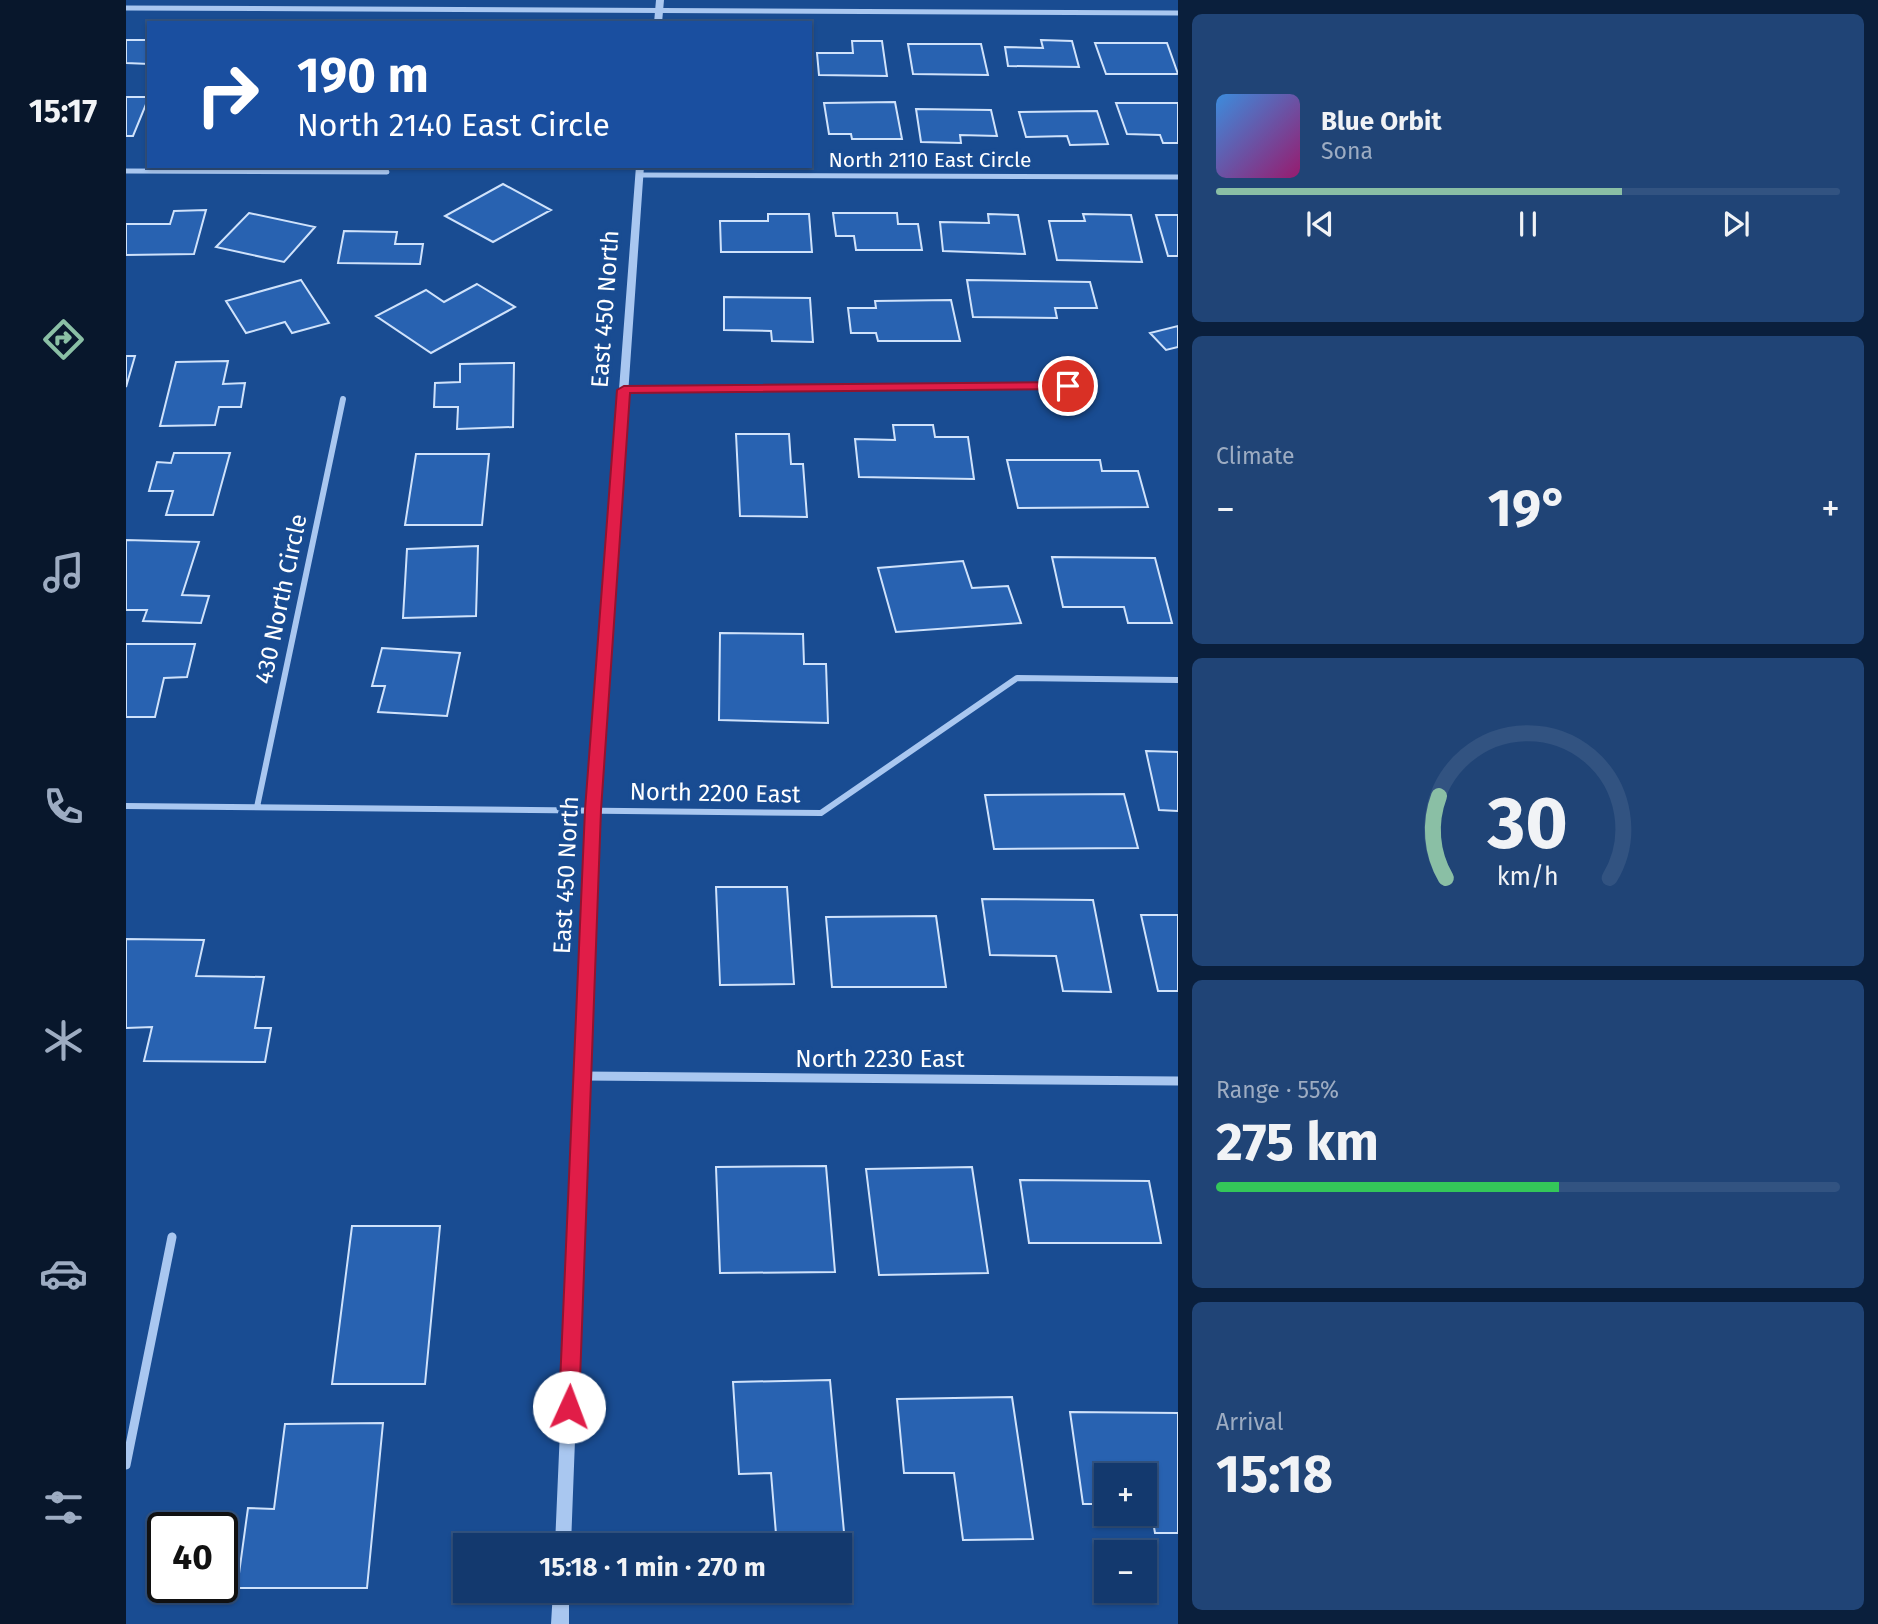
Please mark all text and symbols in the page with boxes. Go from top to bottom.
text: 190 m [297,46,429,105]
icon: right [182,49,273,140]
text: 15:17 [29,92,97,130]
text: North 2140 East Circle [297,106,610,144]
text: Blue Orbit [1321,106,1441,137]
text: Sona [1321,137,1373,165]
street label: North 2110 East Circle [828,147,1032,173]
icon: previous [1301,205,1339,243]
icon: pause [1509,205,1547,243]
icon: next [1717,205,1755,243]
street label: East 450 North [586,229,624,389]
icon: directions [39,315,88,364]
pin [1038,356,1098,416]
icon: arrive [1049,367,1087,405]
text: Climate [1216,442,1295,470]
text: 19° [1488,477,1568,540]
text: − [1216,486,1235,532]
text: + [1821,486,1840,532]
street label: 430 North Circle [249,511,313,687]
icon: music [39,548,88,597]
street label: North 2200 East [629,778,801,808]
text: 30 [1487,780,1568,867]
icon: phone [39,782,88,831]
street label: East 450 North [548,795,584,955]
text: km/h [1497,862,1559,892]
icon: climate [39,1016,88,1065]
street label: North 2230 East [795,1045,965,1073]
text: Range · 55% [1216,1076,1339,1104]
text: 275 km [1216,1111,1379,1174]
icon: car [39,1249,88,1298]
position arrow [532,1370,606,1444]
text: Arrival [1216,1408,1283,1436]
text: 15:18 [1216,1443,1333,1506]
map controls [1094,1463,1157,1603]
button: + [1094,1463,1157,1526]
icon: filters [39,1483,88,1532]
speed limit sign: 40 [147,1512,238,1603]
button: − [1094,1540,1157,1603]
text: 15:18 · 1 min · 270 m [539,1552,766,1583]

